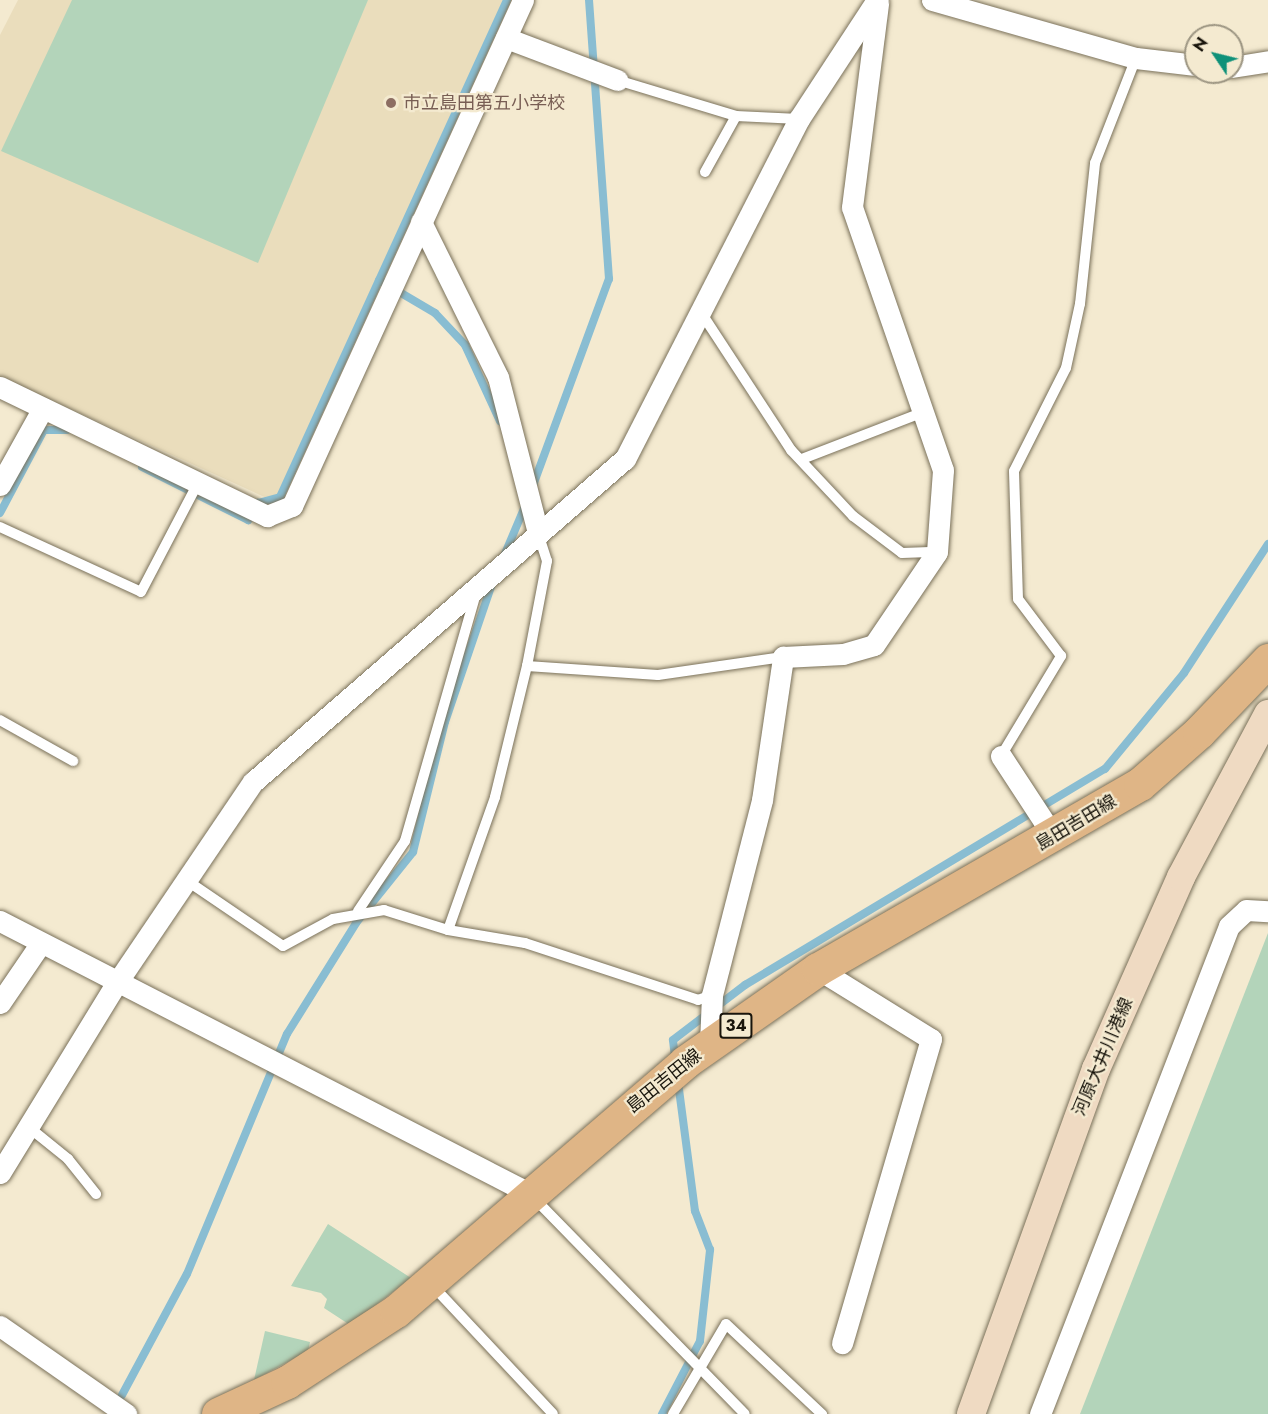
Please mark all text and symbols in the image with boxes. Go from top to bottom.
north arrow [1184,24,1244,84]
text: N [1187,33,1214,56]
place label: 市立島田第五小学校 [403,92,565,114]
marker: 市立島田第五小学校 [384,96,398,110]
street label: 島田吉田線 [1032,791,1120,855]
street label: 河原大井川港線 [1068,995,1138,1119]
road number: 34 [718,1013,754,1039]
street label: 島田吉田線 [622,1044,706,1118]

